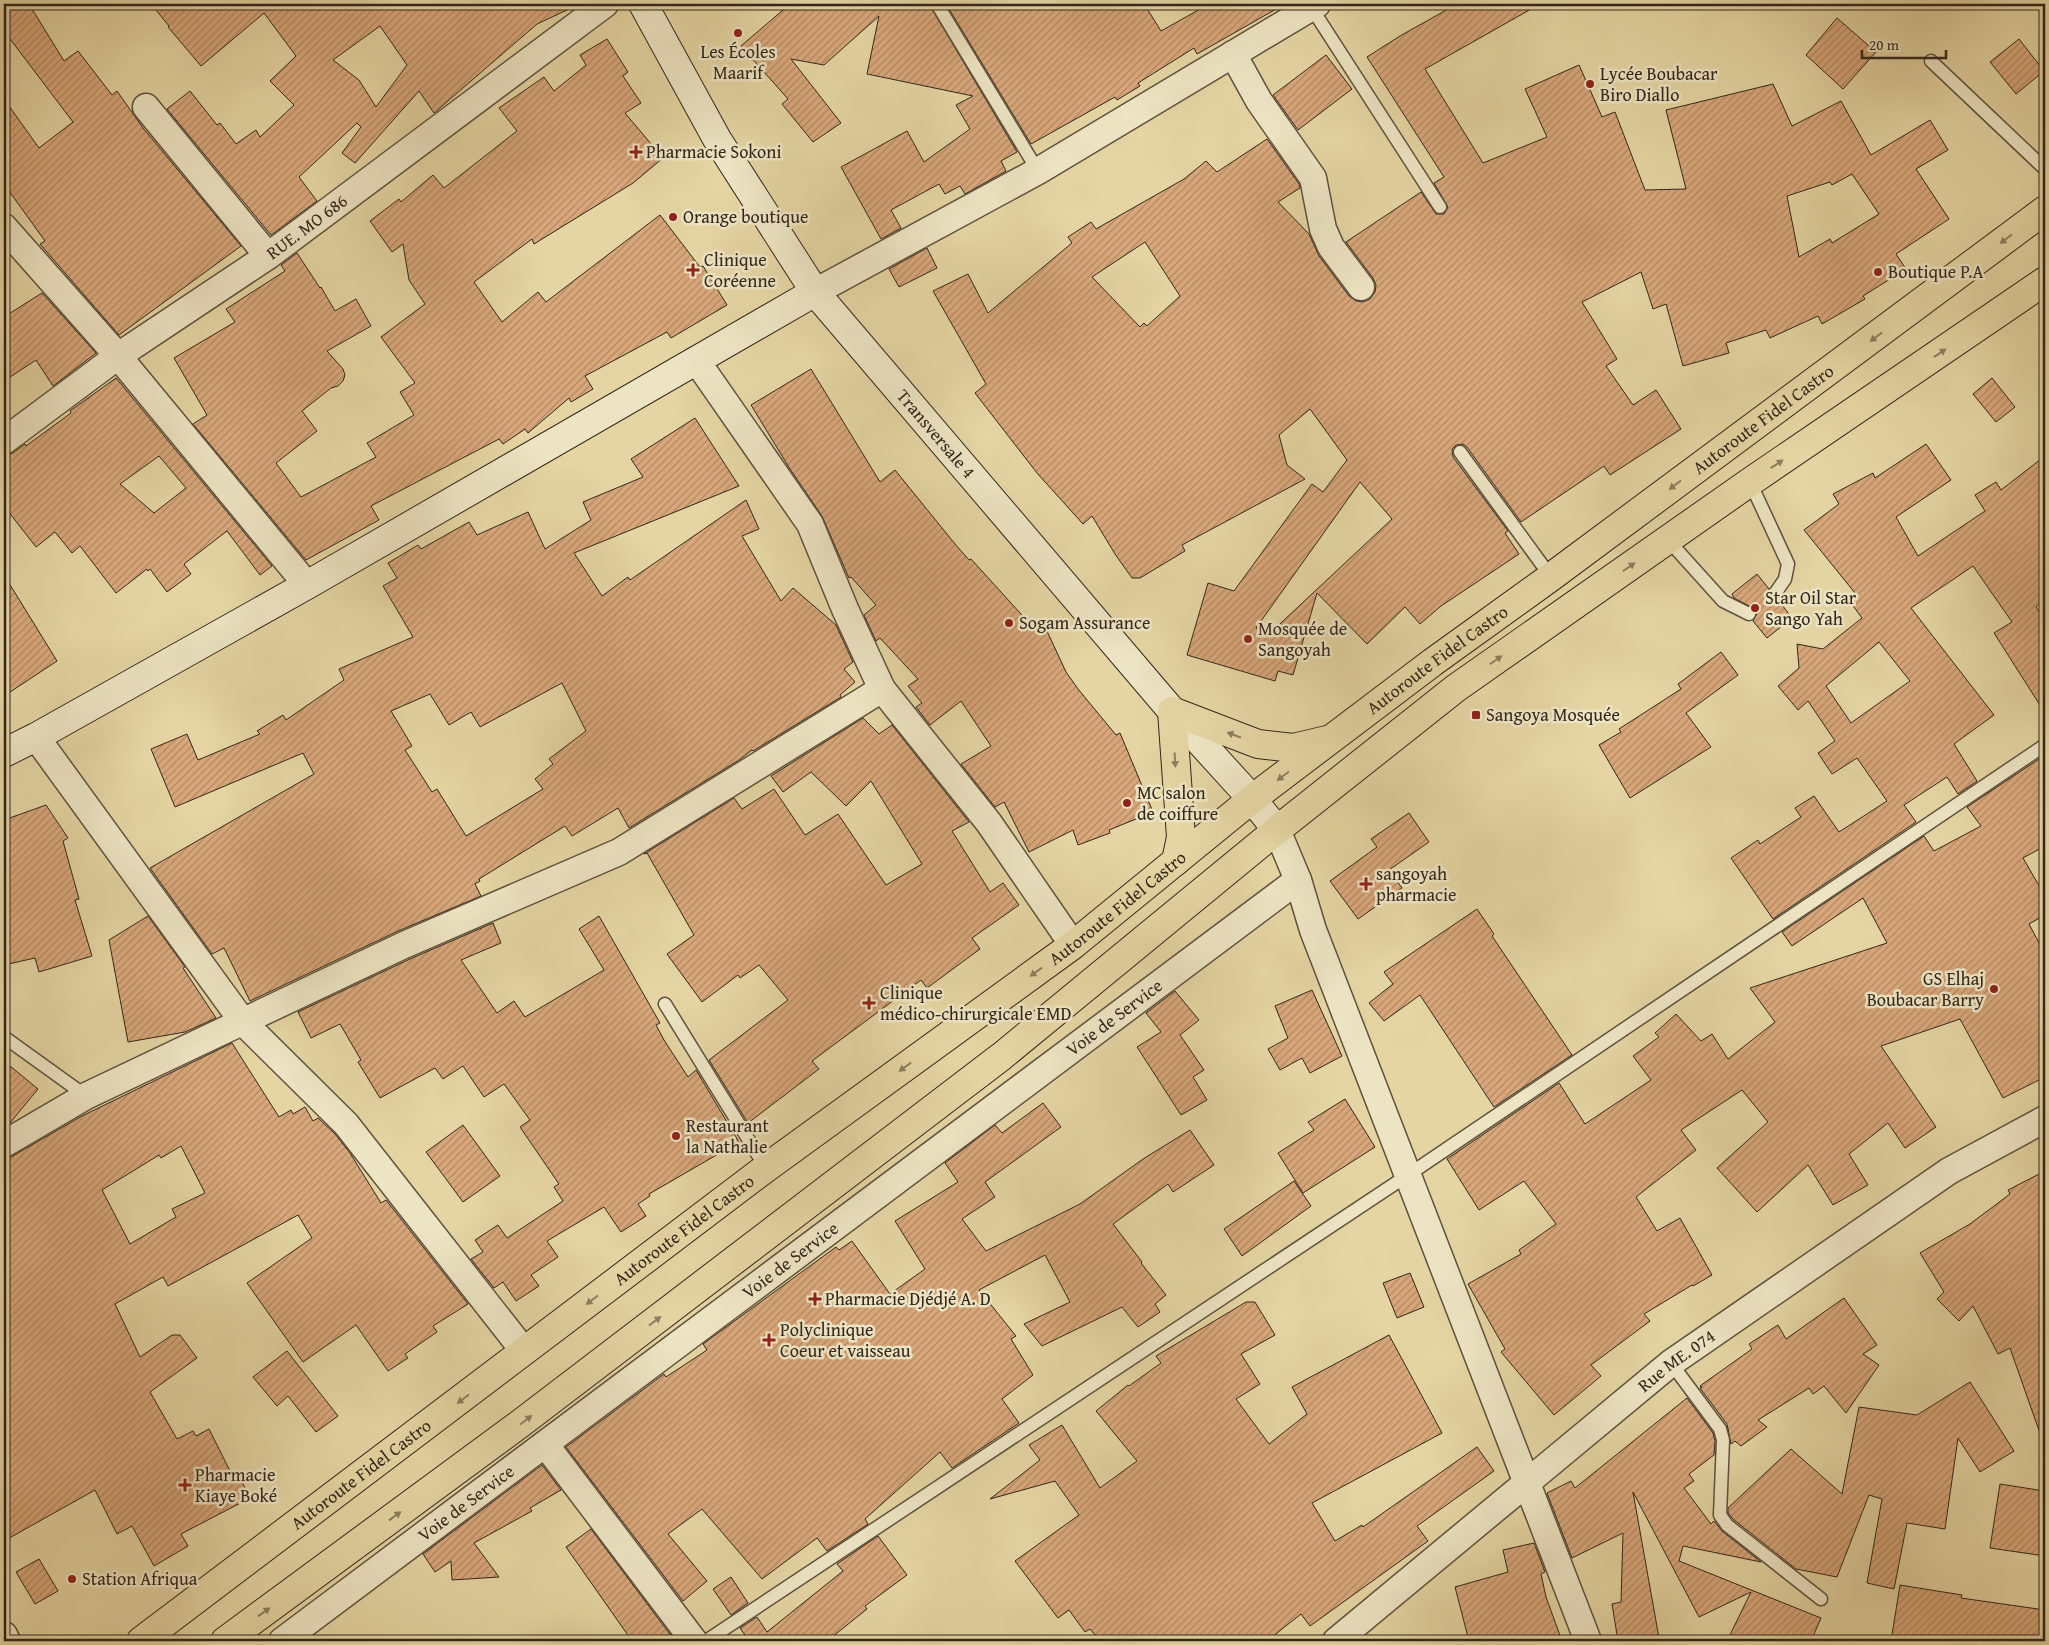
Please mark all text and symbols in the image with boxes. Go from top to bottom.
marker: Les Écoles Maarif [732,27,744,39]
scale bar [1862,28,1945,60]
text: 20 m [1869,34,1900,55]
place label: Les Écoles Maarif [700,38,776,86]
place label: Lycée Boubacar Biro Diallo [1600,60,1718,108]
marker: Lycée Boubacar Biro Diallo [1584,78,1596,90]
place label: Pharmacie Sokoni [646,138,781,165]
marker: Pharmacie Sokoni [630,146,642,158]
street label: RUE. MO 686 [260,187,353,266]
place label: Orange boutique [683,203,808,230]
marker: Orange boutique [667,211,679,223]
one-way arrow [2000,234,2013,245]
place label: Clinique Coréenne [704,246,776,294]
place label: Boutique P.A [1888,258,1983,285]
marker: Clinique Coréenne [686,263,700,277]
marker: Boutique P.A [1872,266,1884,278]
one-way arrow [1870,331,1883,342]
one-way arrow [1933,348,1947,358]
street label: Autoroute Fidel Castro [1687,357,1839,481]
street label: Transversale 4 [890,383,982,484]
one-way arrow [1770,459,1784,469]
one-way arrow [1668,480,1682,490]
one-way arrow [1622,562,1636,572]
place label: Star Oil Star Sango Yah [1765,584,1857,632]
street label: Autoroute Fidel Castro [1360,598,1514,721]
marker: Star Oil Star Sango Yah [1749,602,1761,614]
place label: Sogam Assurance [1019,609,1150,636]
place label: Mosquée de Sangoyah [1258,615,1347,663]
marker: Sogam Assurance [1003,617,1015,629]
marker: Mosquée de Sangoyah [1242,633,1254,645]
one-way arrow [1489,655,1503,665]
place label: Sangoya Mosquée [1486,701,1620,728]
marker: Sangoya Mosquée [1470,709,1482,721]
one-way arrow [1227,731,1242,738]
one-way arrow [1171,752,1179,768]
one-way arrow [1276,771,1290,781]
place label: MC salon de coiffure [1137,779,1218,827]
marker: MC salon de coiffure [1121,797,1133,809]
street label: Autoroute Fidel Castro [1043,844,1192,972]
place label: sangoyah pharmacie [1376,860,1456,908]
marker: sangoyah pharmacie [1360,878,1372,890]
place label: GS Elhaj Boubacar Barry [1867,965,1984,1013]
one-way arrow [1029,967,1043,977]
street label: Voie de Service [1060,972,1168,1062]
place label: Clinique médico-chirurgicale EMD [880,979,1071,1027]
marker: GS Elhaj Boubacar Barry [1988,983,2000,995]
marker: Clinique médico-chirurgicale EMD [862,996,876,1010]
one-way arrow [898,1062,911,1072]
place label: Restaurant la Nathalie [686,1112,769,1160]
marker: Restaurant la Nathalie [670,1130,682,1142]
street label: Autoroute Fidel Castro [608,1168,760,1292]
street label: Voie de Service [736,1215,844,1305]
place label: Pharmacie Djédjé A. D [825,1285,991,1312]
marker: Pharmacie Djédjé A. D [809,1293,821,1305]
one-way arrow [585,1295,599,1305]
one-way arrow [648,1316,662,1326]
place label: Polyclinique Coeur et vaisseau [780,1316,911,1364]
street label: Rue ME. 074 [1631,1322,1720,1398]
marker: Polyclinique Coeur et vaisseau [762,1333,776,1347]
one-way arrow [456,1394,470,1404]
street label: Autoroute Fidel Castro [285,1412,437,1536]
one-way arrow [519,1414,532,1425]
street label: Voie de Service [412,1458,520,1548]
place label: Pharmacie Kiaye Boké [195,1461,277,1509]
marker: Pharmacie Kiaye Boké [179,1479,191,1491]
one-way arrow [388,1511,402,1521]
place label: Station Afriqua [82,1565,198,1592]
marker: Station Afriqua [66,1573,78,1585]
one-way arrow [257,1607,271,1617]

